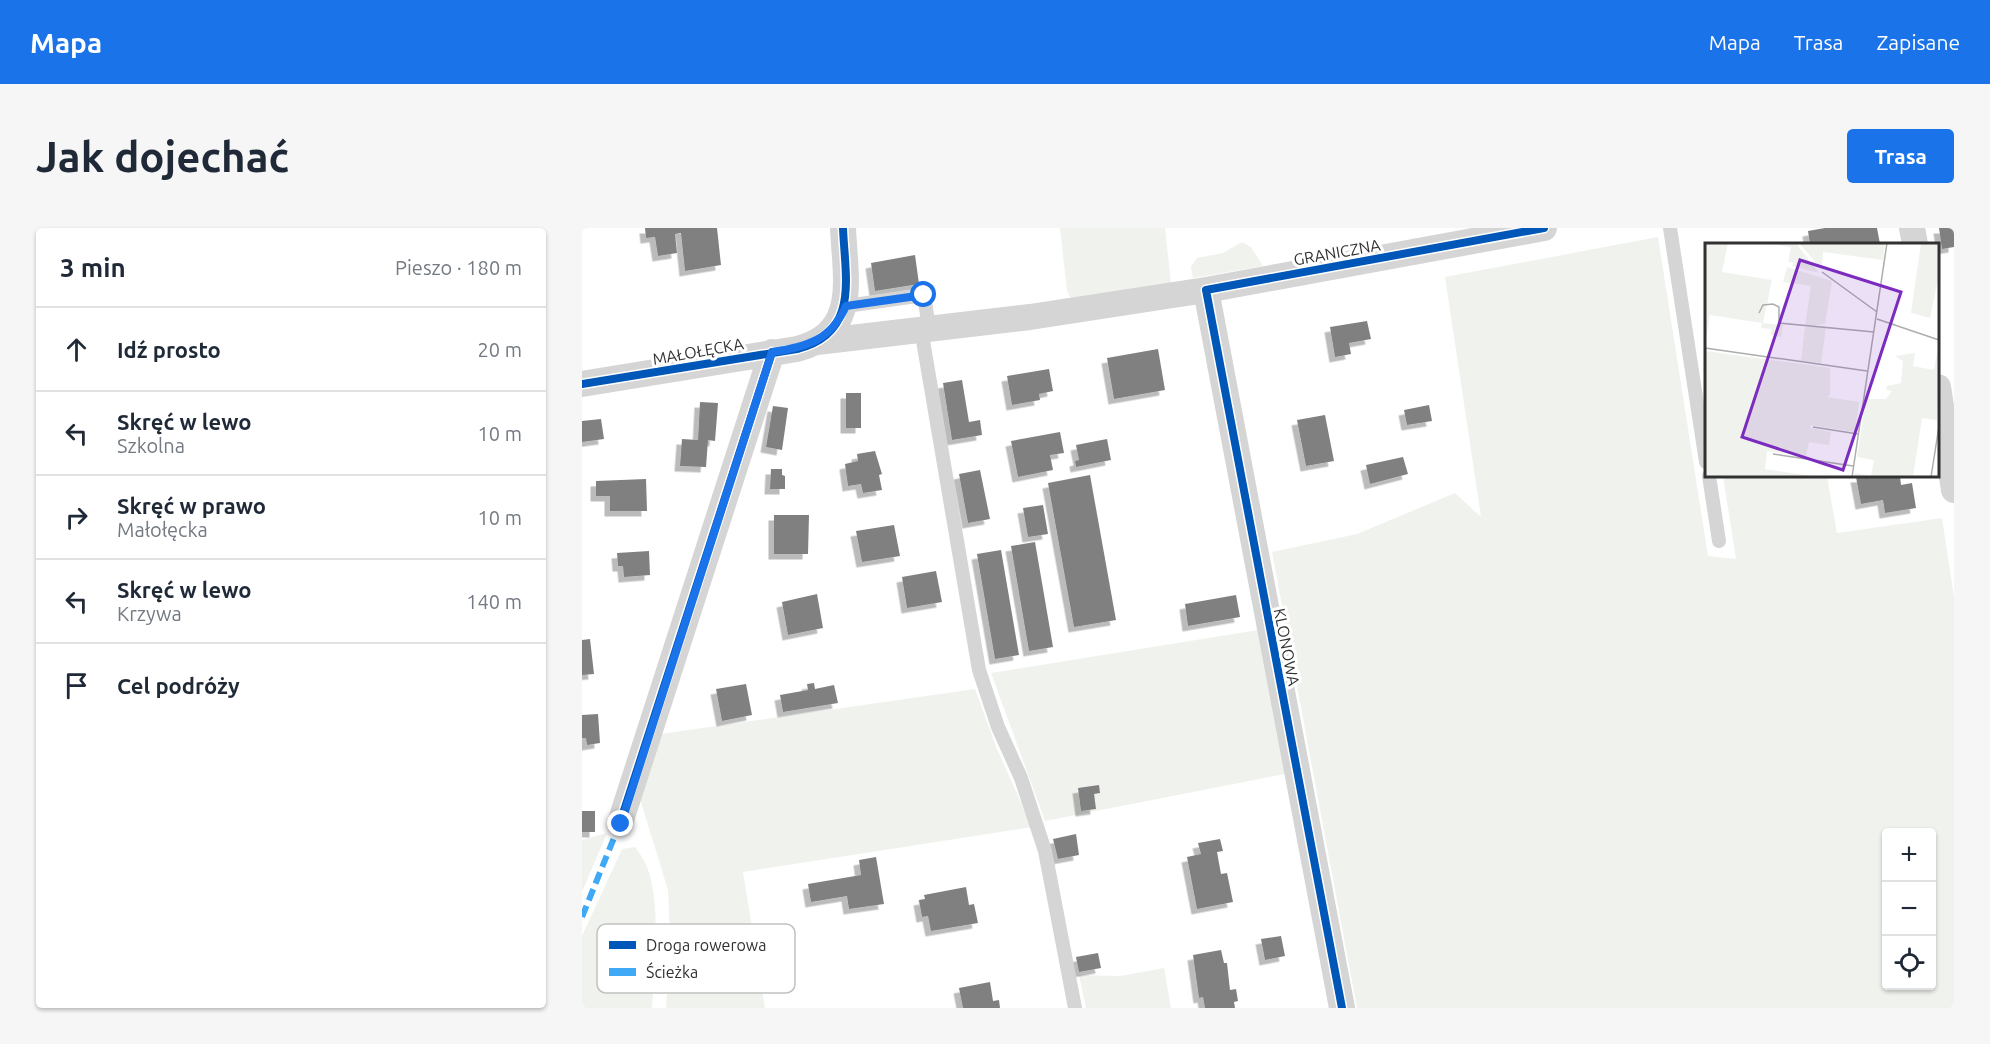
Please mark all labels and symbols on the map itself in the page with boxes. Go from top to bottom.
street label: GRANICZNA [1292,235,1382,268]
inset map [1705,243,1939,477]
route start [910,281,936,307]
street label: MAŁOŁĘCKA [651,334,746,368]
street label: KLONOWA [1271,607,1303,688]
route end [607,810,633,836]
legend [597,924,795,993]
text: Droga rowerowa [646,936,766,954]
text: Ścieżka [646,962,698,981]

